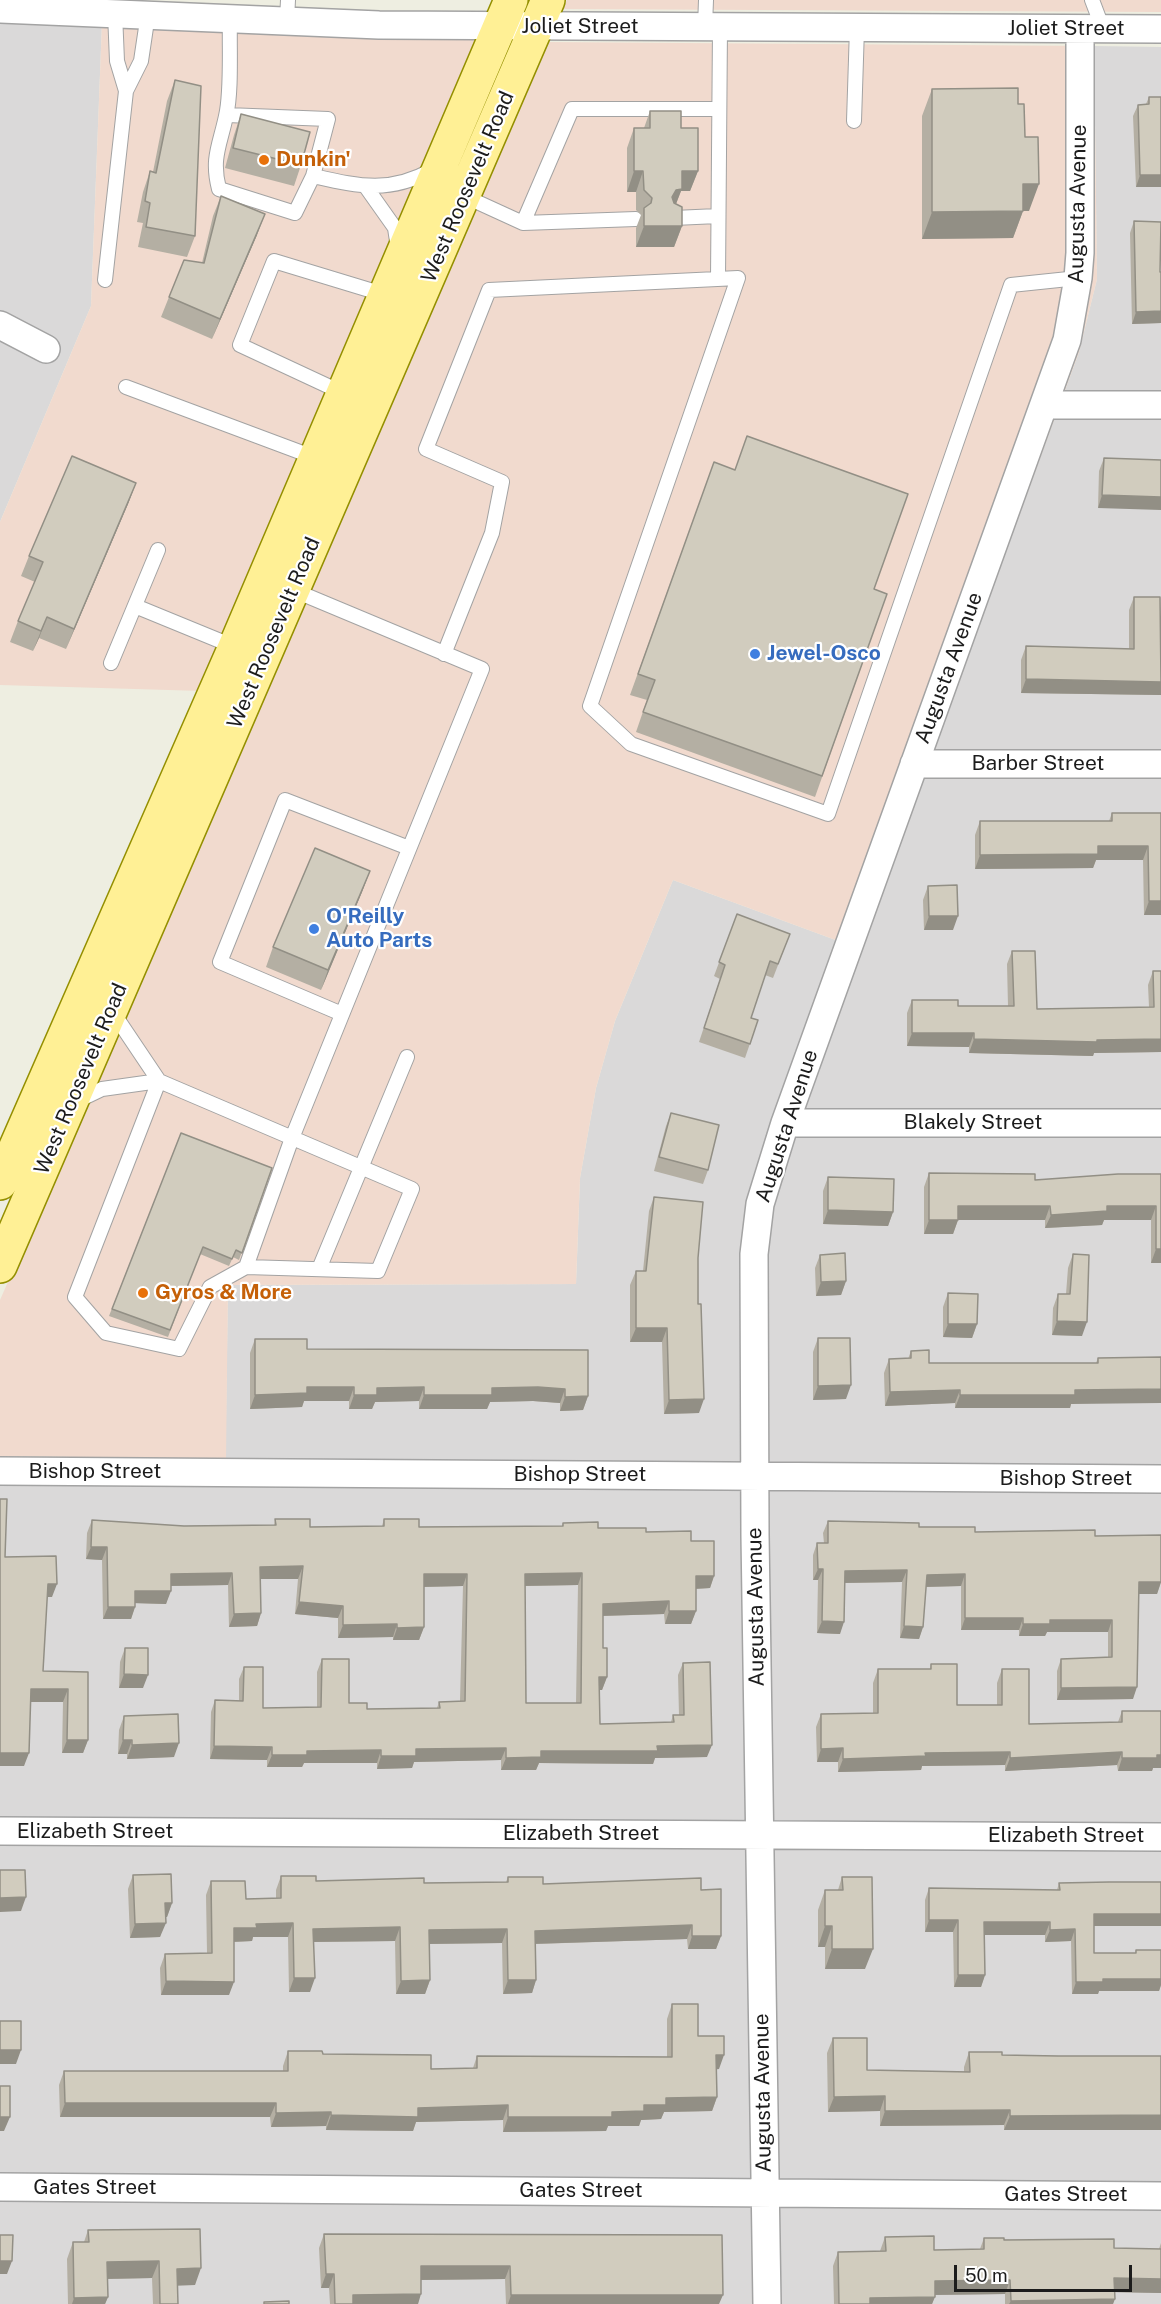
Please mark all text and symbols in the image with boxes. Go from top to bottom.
street label: Joliet Street [521,14,639,40]
street label: Joliet Street [1007,16,1125,42]
street label: West Roosevelt Road [416,88,520,286]
street label: Augusta Avenue [1064,124,1092,284]
place label: Dunkin' [276,147,351,173]
marker: Dunkin' [257,153,271,167]
street label: West Roosevelt Road [222,534,326,732]
street label: Augusta Avenue [910,589,988,747]
place label: Jewel-Osco [767,641,881,667]
marker: Jewel-Osco [748,647,762,661]
street label: Barber Street [972,751,1104,777]
place label: O'Reilly Auto Parts [326,904,432,954]
marker: O'Reilly Auto Parts [307,922,321,936]
street label: West Roosevelt Road [29,980,133,1178]
street label: Augusta Avenue [750,1046,824,1206]
street label: Blakely Street [904,1110,1042,1136]
place label: Gyros & More [155,1280,292,1306]
marker: Gyros & More [136,1286,150,1300]
street label: Bishop Street [29,1459,161,1485]
street label: Bishop Street [514,1462,646,1488]
street label: Bishop Street [1000,1466,1132,1492]
street label: Augusta Avenue [742,1527,770,1687]
street label: Elizabeth Street [17,1819,173,1845]
street label: Elizabeth Street [503,1821,659,1847]
street label: Elizabeth Street [988,1823,1144,1849]
street label: Augusta Avenue [749,2013,777,2173]
street label: Gates Street [33,2175,157,2201]
street label: Gates Street [519,2178,643,2204]
street label: Gates Street [1004,2182,1128,2208]
scale bar [957,2253,1136,2291]
text: 50 m [965,2265,1008,2286]

